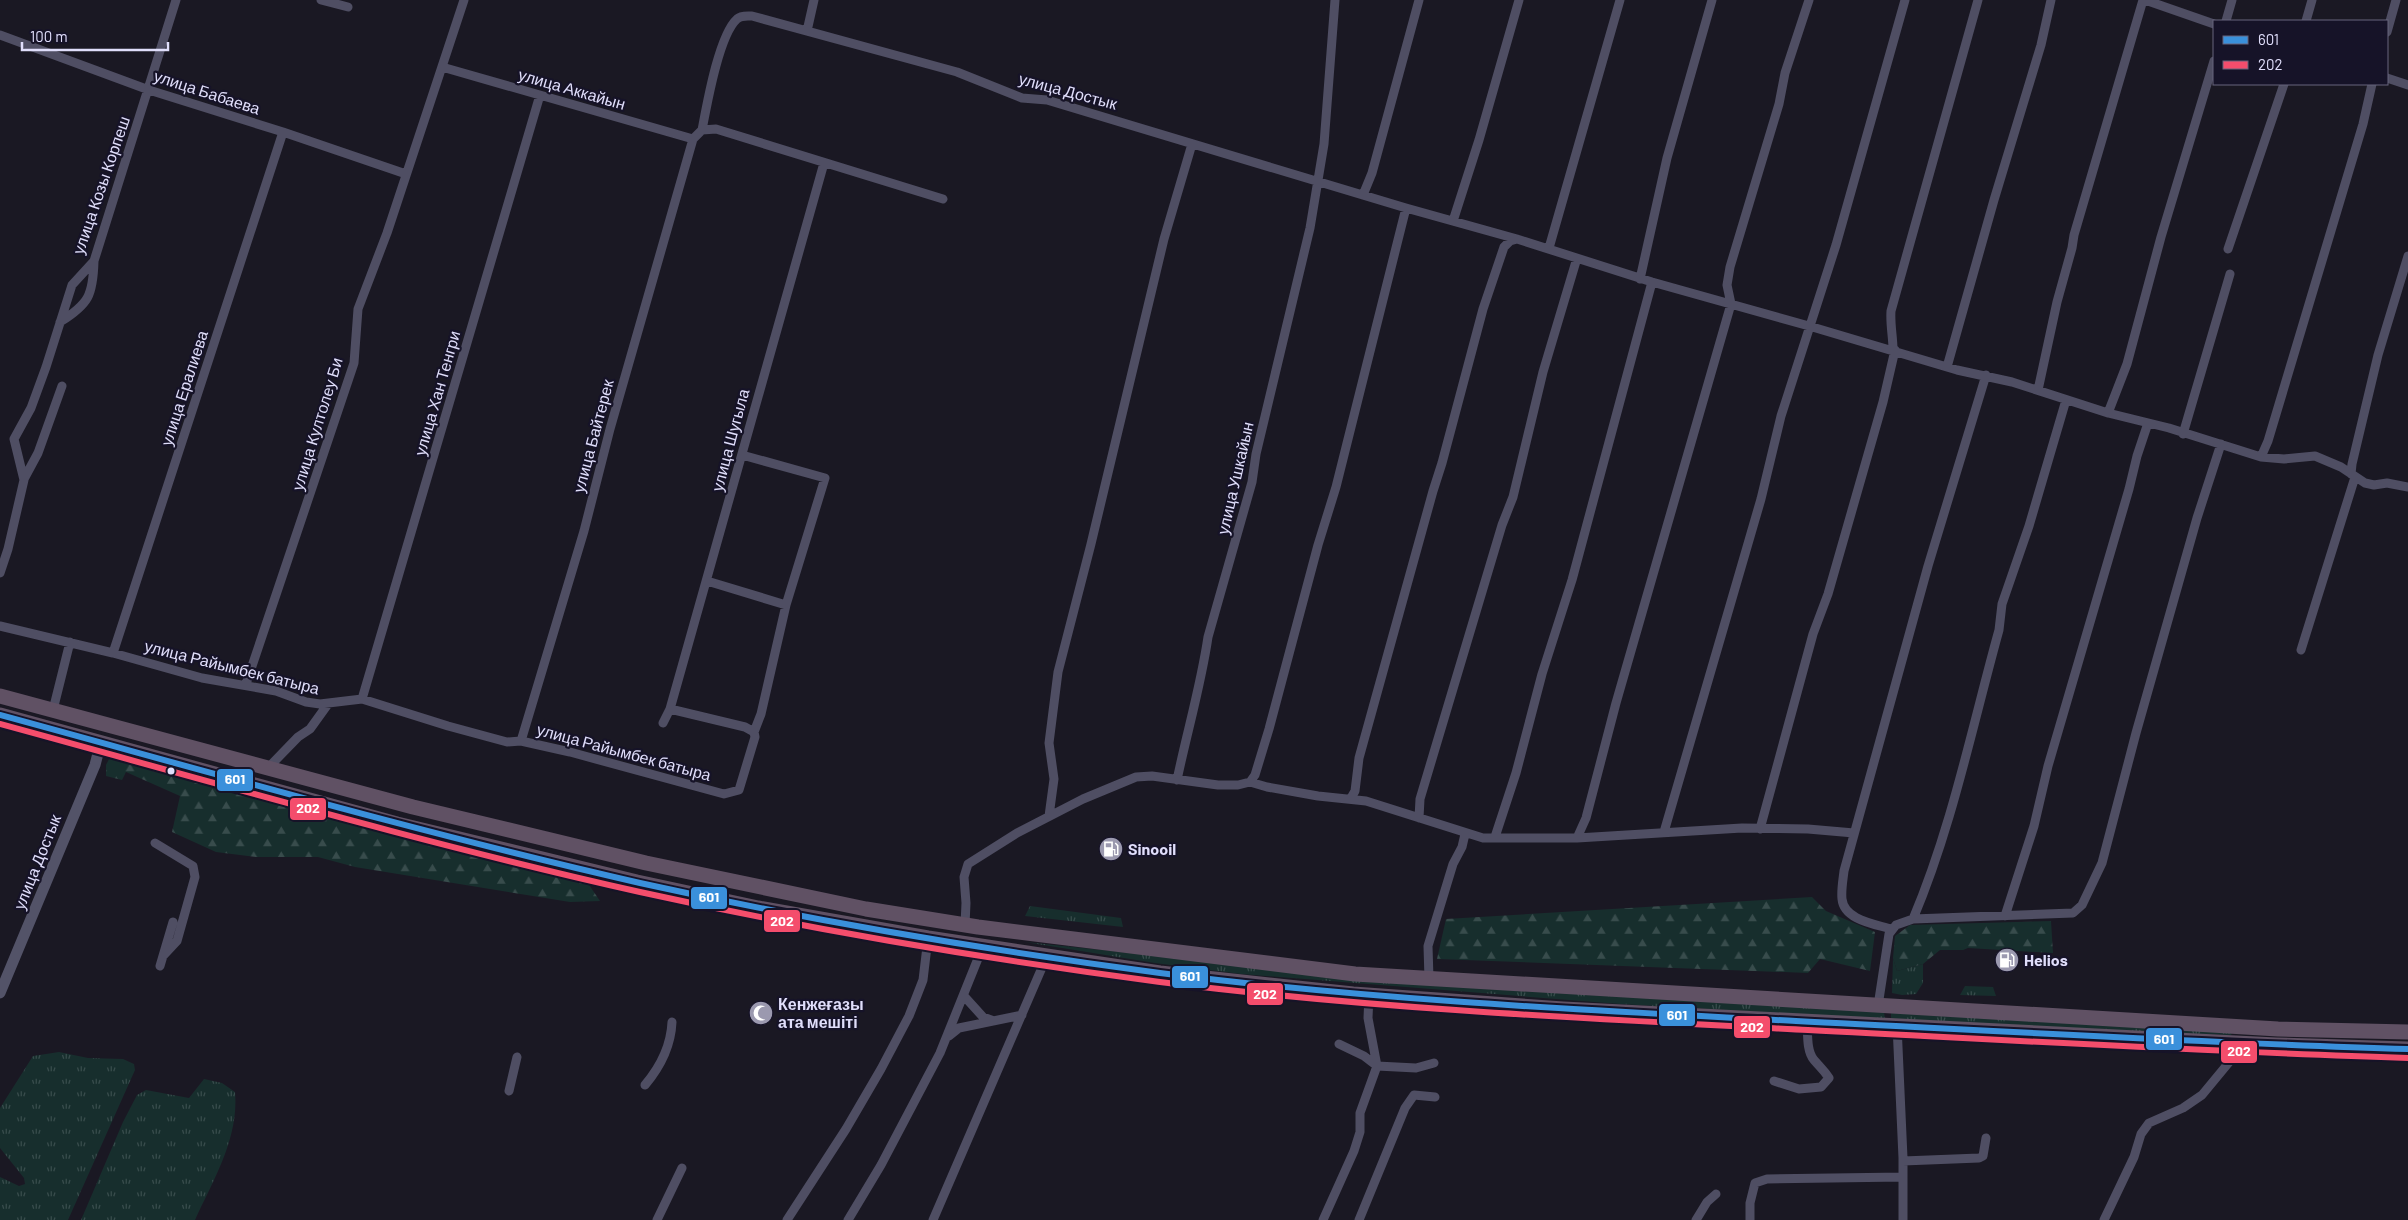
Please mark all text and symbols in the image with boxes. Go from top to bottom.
scale bar [22,20,169,52]
legend [2213,20,2388,85]
text: 100 m [30,27,68,45]
text: 601 [2258,30,2279,48]
text: 202 [2258,55,2283,73]
street label: улица Аккайын [516,64,628,113]
street label: улица Бабаева [152,65,263,118]
street label: улица Достык [1017,68,1120,113]
street label: улица Козы Корпеш [68,113,133,256]
street label: улица Ералиева [156,328,211,448]
street label: улица Хан Тенгри [410,328,463,458]
street label: улица Култолеу Би [287,355,346,493]
street label: улица Байтерек [568,376,617,495]
street label: улица Шугыла [707,386,752,493]
street label: улица Ушкайын [1212,420,1257,536]
street label: улица Райымбек батыра [143,636,322,697]
street label: улица Райымбек батыра [535,719,713,784]
unlabelled marker [166,766,176,776]
line badge: 601 [216,768,254,792]
text: 601 [225,770,245,787]
line badge: 202 [289,797,327,821]
text: 202 [296,799,320,816]
street label: улица Достык [9,811,65,912]
fuel station icon: Sinooil [1098,836,1124,862]
place label: Sinooil [1128,839,1176,858]
line badge: 601 [690,886,728,910]
text: 601 [699,888,719,905]
line badge: 202 [763,909,801,933]
text: 202 [770,912,794,929]
fuel station icon: Helios [1994,947,2020,973]
place label: Helios [2024,950,2068,969]
line badge: 601 [1171,965,1209,989]
text: 601 [1180,967,1200,984]
line badge: 202 [1246,982,1284,1006]
text: 202 [1253,985,1277,1002]
place label: Кенжеғазы ата мешіті [778,994,864,1031]
mosque icon: Кенжеғазы ата мешіті [748,1000,774,1026]
line badge: 601 [1658,1003,1696,1027]
text: 601 [1667,1006,1687,1023]
line badge: 202 [1733,1015,1771,1039]
text: 202 [1740,1018,1764,1035]
line badge: 601 [2145,1027,2183,1051]
text: 601 [2154,1030,2174,1047]
line badge: 202 [2220,1040,2258,1064]
text: 202 [2227,1042,2251,1059]

